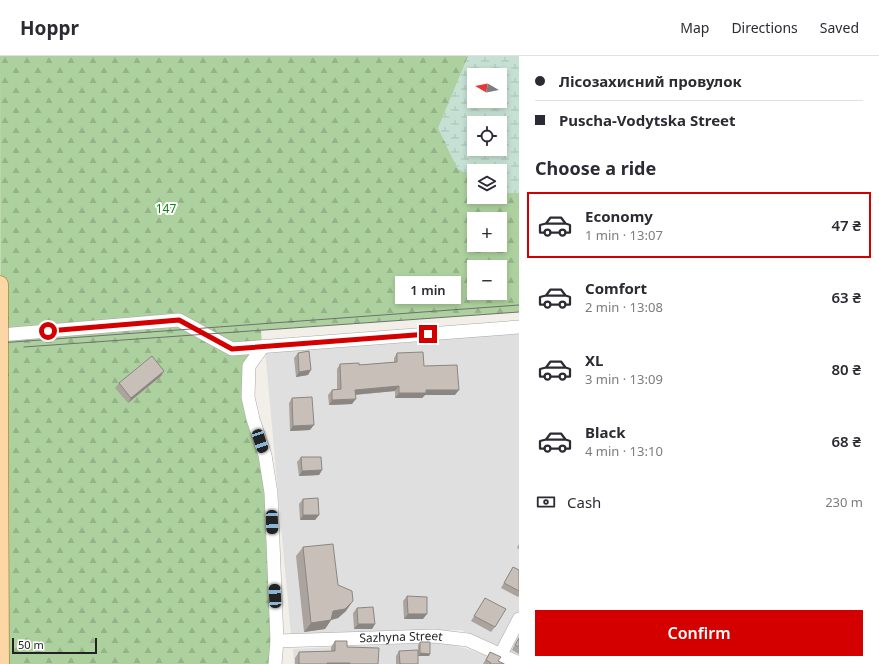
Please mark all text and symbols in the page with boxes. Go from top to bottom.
text: Hoppr [20,15,79,41]
text: Map [680,18,709,37]
text: Directions [731,18,798,37]
text: Saved [820,18,859,37]
north arrow [467,68,507,108]
map controls [467,68,507,300]
text: Лісозахисний провулок [559,71,742,91]
text: Puscha-Vodytska Street [559,110,736,130]
button: locate [467,116,507,156]
text: Choose a ride [535,156,656,180]
button: layers [467,164,507,204]
park label: 147 [156,200,176,217]
text: Economy [585,206,653,226]
icon: car [537,207,573,243]
button: + [467,212,507,252]
text: 47 ₴ [831,215,861,235]
text: 1 min · 13:07 [585,226,663,244]
button: − [467,260,507,300]
callout: 1 min [395,276,461,304]
text: Comfort [585,278,647,298]
icon: car [537,279,573,315]
text: 1 min [410,281,446,299]
text: 63 ₴ [831,287,861,307]
text: 2 min · 13:08 [585,298,663,316]
route start [39,322,57,340]
route end [419,325,437,343]
text: XL [585,350,603,370]
icon: car [537,351,573,387]
text: 80 ₴ [831,359,861,379]
text: 3 min · 13:09 [585,370,663,388]
text: Black [585,422,625,442]
icon: car [537,423,573,459]
car [251,428,269,454]
text: 68 ₴ [831,431,861,451]
text: 4 min · 13:10 [585,442,663,460]
icon: cash [535,491,557,513]
text: Cash [567,492,601,512]
text: 230 m [825,493,863,511]
car [266,510,278,534]
car [268,584,282,608]
button: Confirm [535,610,863,656]
street label: Sazhyna Street [359,627,444,646]
scale bar [12,636,97,655]
text: 50 m [18,637,44,652]

